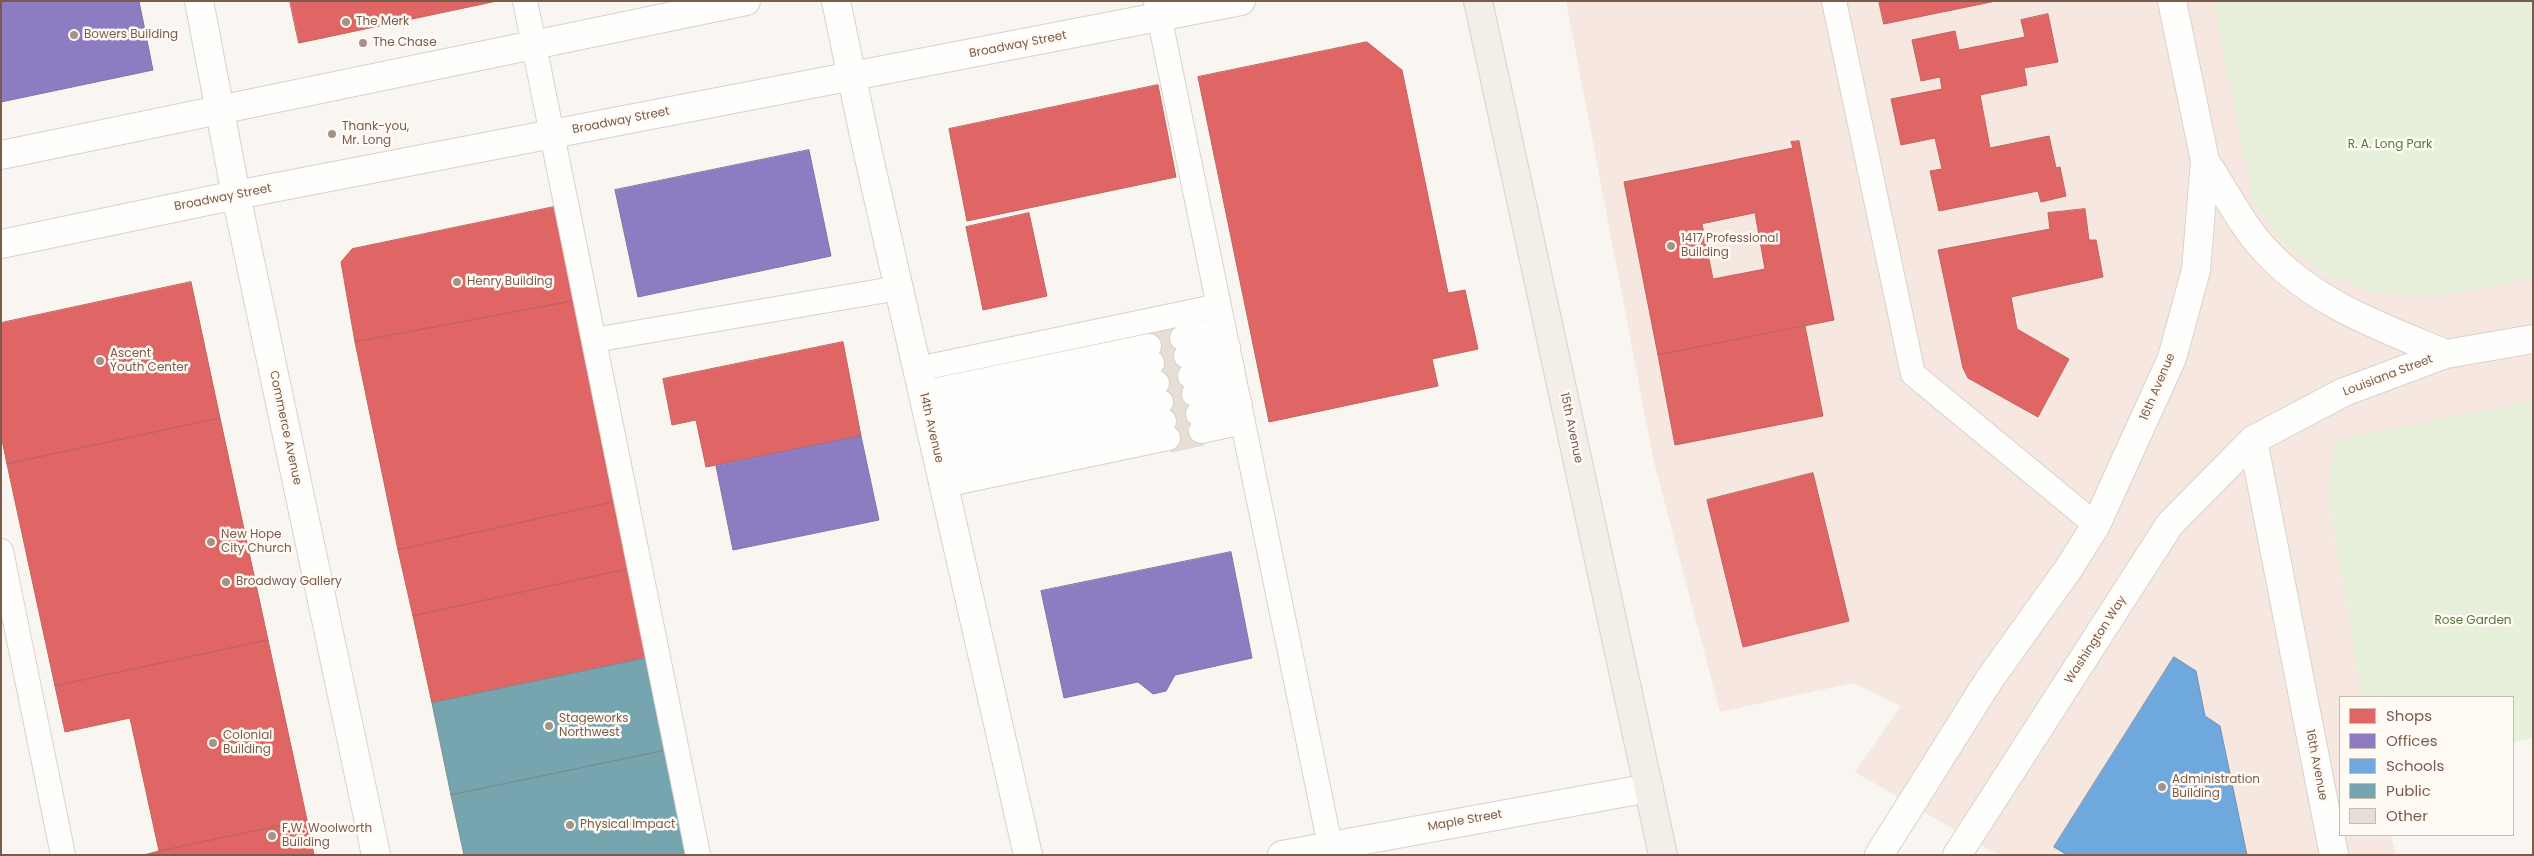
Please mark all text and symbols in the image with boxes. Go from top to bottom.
place label: The Merk [356,15,409,29]
marker: The Merk [340,16,352,28]
place label: Bowers Building [84,28,178,42]
marker: Bowers Building [68,29,80,41]
street label: Broadway Street [968,29,1068,61]
place label: The Chase [373,36,437,50]
marker: The Chase [357,37,369,49]
street label: Broadway Street [571,105,671,137]
place label: Thank-you, Mr. Long [342,120,409,148]
marker: Thank-you, Mr. Long [326,128,338,140]
park label: R. A. Long Park [2348,138,2432,152]
street label: Broadway Street [173,182,273,214]
place label: 1417 Professional Building [1681,232,1778,260]
marker: 1417 Professional Building [1665,240,1677,252]
place label: Henry Building [467,275,553,289]
marker: Henry Building [451,276,463,288]
place label: Ascent Youth Center [110,347,188,375]
street label: 16th Avenue [2137,351,2179,423]
street label: Louisiana Street [2341,352,2435,400]
marker: Ascent Youth Center [94,355,106,367]
street label: Commerce Avenue [266,369,304,487]
street label: 14th Avenue [916,391,946,465]
street label: 15th Avenue [1557,391,1585,465]
place label: New Hope City Church [221,528,292,556]
marker: New Hope City Church [205,536,217,548]
place label: Broadway Gallery [236,575,342,589]
marker: Broadway Gallery [220,576,232,588]
street label: Washington Way [2062,593,2130,687]
park label: Rose Garden [2434,614,2512,628]
legend [2339,696,2514,836]
text: Shops [2386,705,2432,726]
place label: Stageworks Northwest [559,712,629,740]
marker: Stageworks Northwest [543,720,555,732]
street label: 16th Avenue [2302,728,2330,802]
place label: Colonial Building [223,729,272,757]
text: Offices [2386,730,2438,751]
marker: Colonial Building [207,737,219,749]
text: Schools [2386,755,2444,776]
place label: Administration Building [2172,773,2260,801]
text: Public [2386,780,2431,801]
marker: Administration Building [2156,781,2168,793]
text: Other [2386,805,2428,826]
street label: Maple Street [1427,807,1503,835]
place label: Physical Impact [580,818,675,832]
marker: Physical Impact [564,819,576,831]
place label: F.W. Woolworth Building [282,822,372,850]
marker: F.W. Woolworth Building [266,830,278,842]

